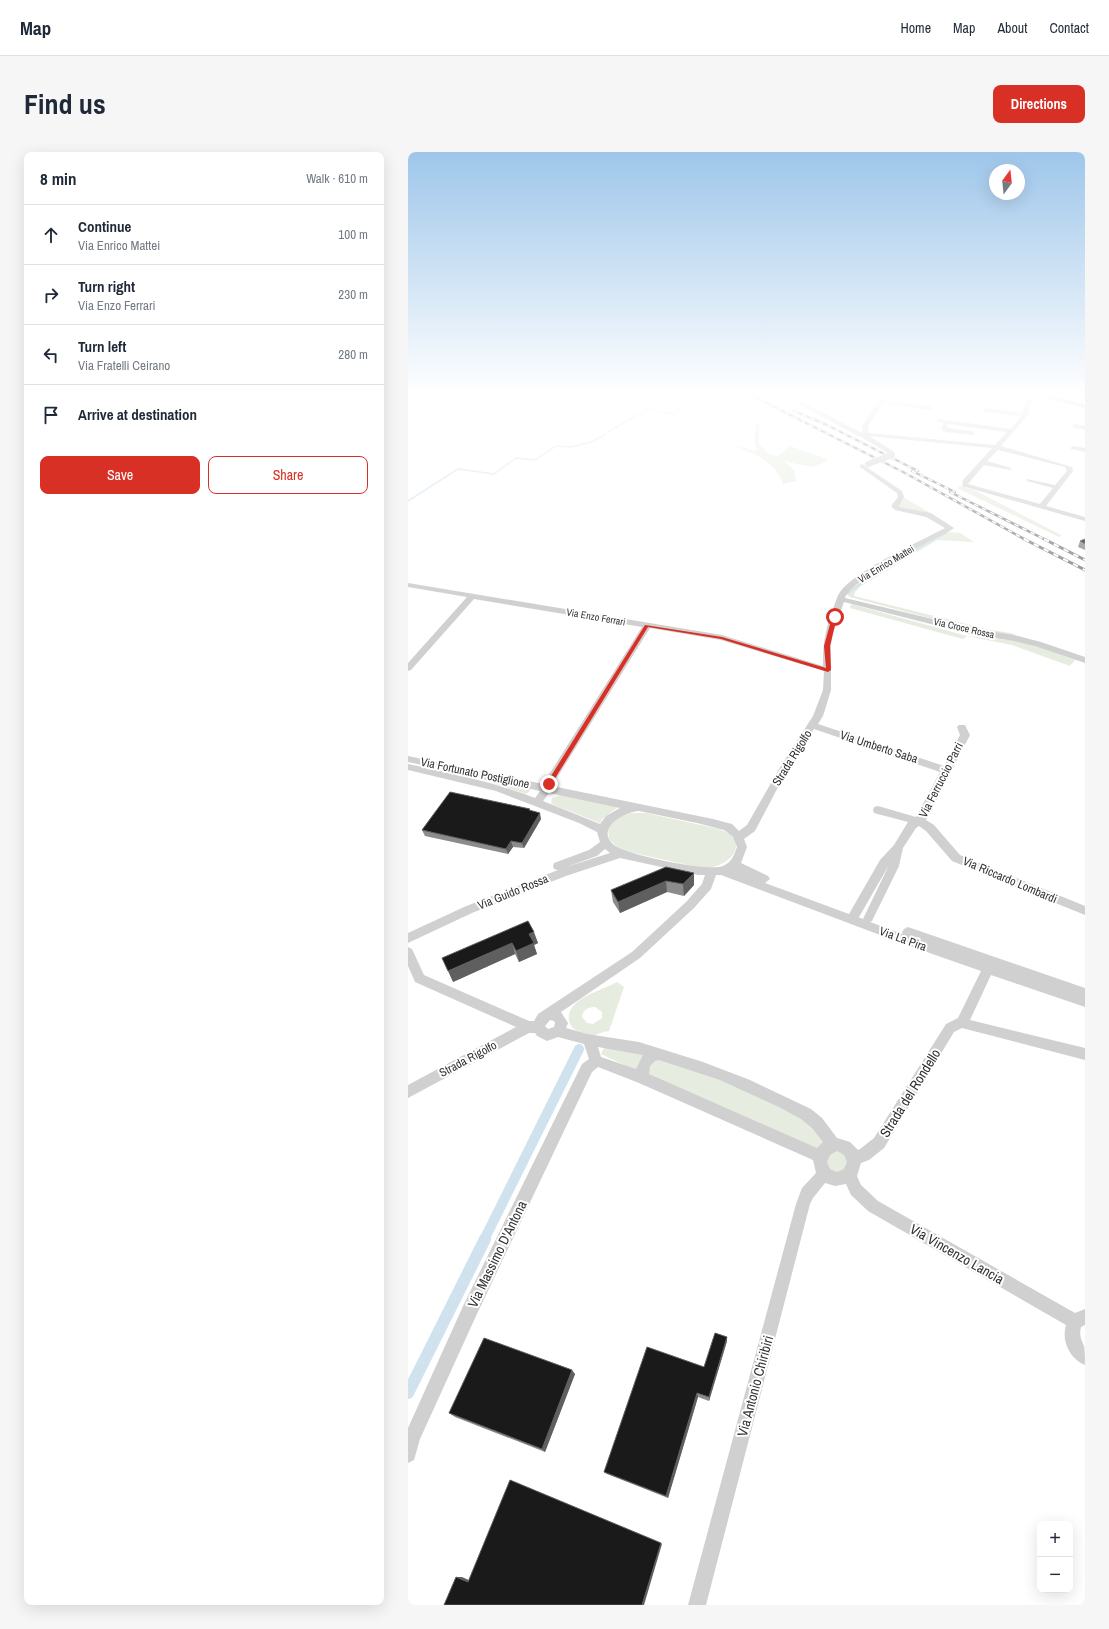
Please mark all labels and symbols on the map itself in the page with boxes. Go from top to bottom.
north arrow [989,164,1025,200]
street label: Via Enrico Mattei [856,542,916,586]
street label: Via Enzo Ferrari [566,605,626,629]
route start [826,608,844,626]
street label: Via Croce Rossa [932,615,996,641]
street label: Strada Rigolfo [769,727,815,789]
street label: Via Umberto Saba [838,727,920,767]
street label: Via Ferruccio Parri [915,740,967,820]
street label: Via Fortunato Postiglione [419,754,531,792]
route end [540,775,558,793]
street label: Via Riccardo Lombardi [960,853,1060,907]
street label: Via Guido Rossa [475,870,551,913]
street label: Via La Pira [877,923,929,955]
street label: Strada Rigolfo [436,1037,500,1081]
street label: Strada del Rondello [876,1045,944,1141]
street label: Via Massimo D'Antona [463,1197,531,1310]
street label: Via Vincenzo Lancia [907,1220,1008,1288]
street label: Via Antonio Chiribiri [733,1334,777,1438]

